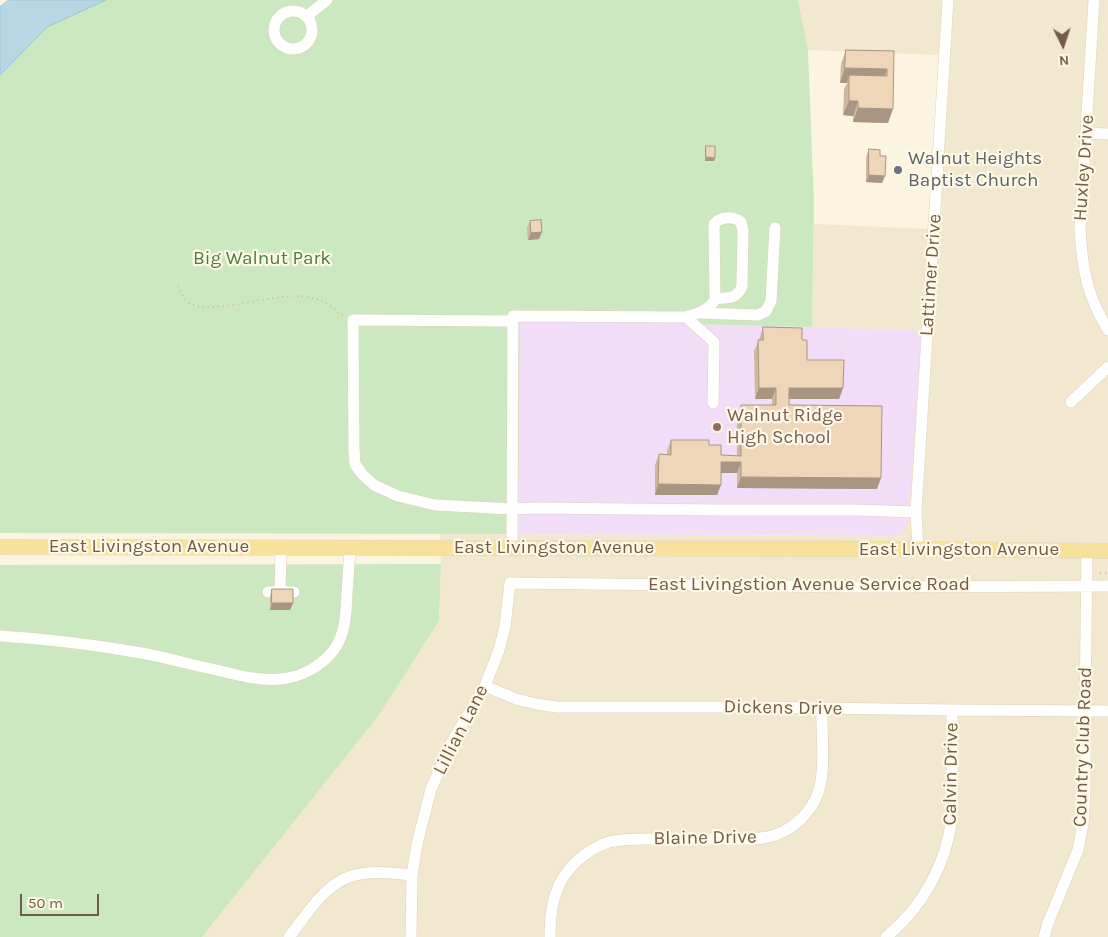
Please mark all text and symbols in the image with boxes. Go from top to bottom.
north arrow [1038,20,1088,70]
text: N [1058,52,1070,69]
street label: Huxley Drive [1069,114,1099,222]
place label: Walnut Heights Baptist Church [908,148,1042,192]
marker: Walnut Heights Baptist Church [892,164,904,176]
street label: Lattimer Drive [915,213,947,337]
park label: Big Walnut Park [193,248,331,270]
place label: Walnut Ridge High School [727,405,843,449]
marker: Walnut Ridge High School [711,421,723,433]
street label: East Livingston Avenue [49,536,249,558]
street label: East Livingston Avenue [454,537,654,559]
street label: East Livingston Avenue [859,539,1059,561]
street label: East Livingstion Avenue Service Road [648,574,970,596]
street label: Country Club Road [1069,666,1097,828]
street label: Lillian Lane [429,681,493,779]
street label: Dickens Drive [723,696,843,720]
street label: Calvin Drive [939,722,963,826]
street label: Blaine Drive [653,826,757,850]
scale bar [22,884,101,916]
text: 50 m [28,894,63,912]

